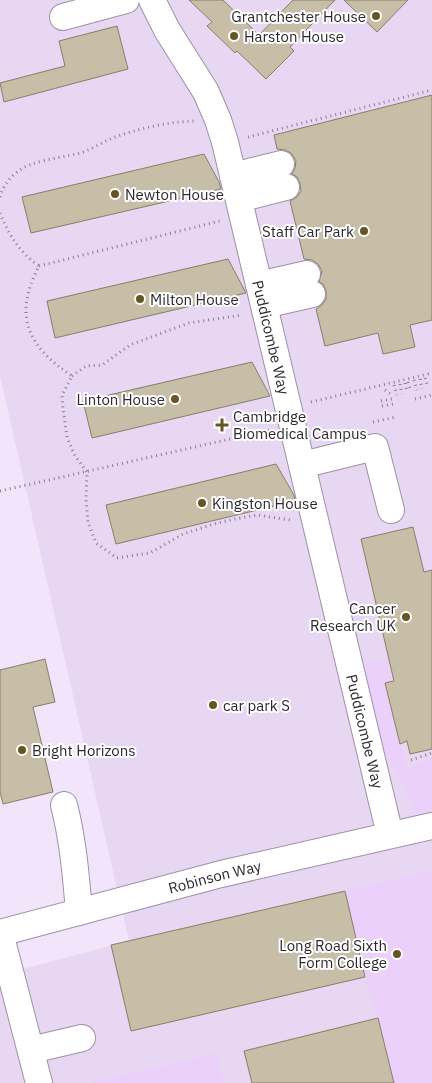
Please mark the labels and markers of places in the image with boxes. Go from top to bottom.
place label: Grantchester House [231,7,366,26]
marker: Grantchester House [370,10,382,22]
place label: Harston House [244,27,344,46]
marker: Harston House [228,30,240,42]
place label: Newton House [125,185,224,204]
marker: Newton House [109,188,121,200]
place label: Staff Car Park [262,222,354,241]
marker: Staff Car Park [358,225,370,237]
place label: Milton House [150,290,239,309]
marker: Milton House [134,293,146,305]
place label: Linton House [76,390,165,409]
marker: Linton House [169,393,181,405]
place label: Cambridge Biomedical Campus [233,407,367,443]
marker: Cambridge Biomedical Campus [215,418,229,432]
place label: Kingston House [212,494,318,513]
marker: Kingston House [196,497,208,509]
place label: Cancer Research UK [310,599,396,635]
marker: Cancer Research UK [400,611,412,623]
place label: car park S [223,696,290,715]
marker: car park S [207,699,219,711]
place label: Bright Horizons [32,741,136,760]
marker: Bright Horizons [16,744,28,756]
place label: Long Road Sixth Form College [279,936,387,972]
marker: Long Road Sixth Form College [391,948,403,960]

